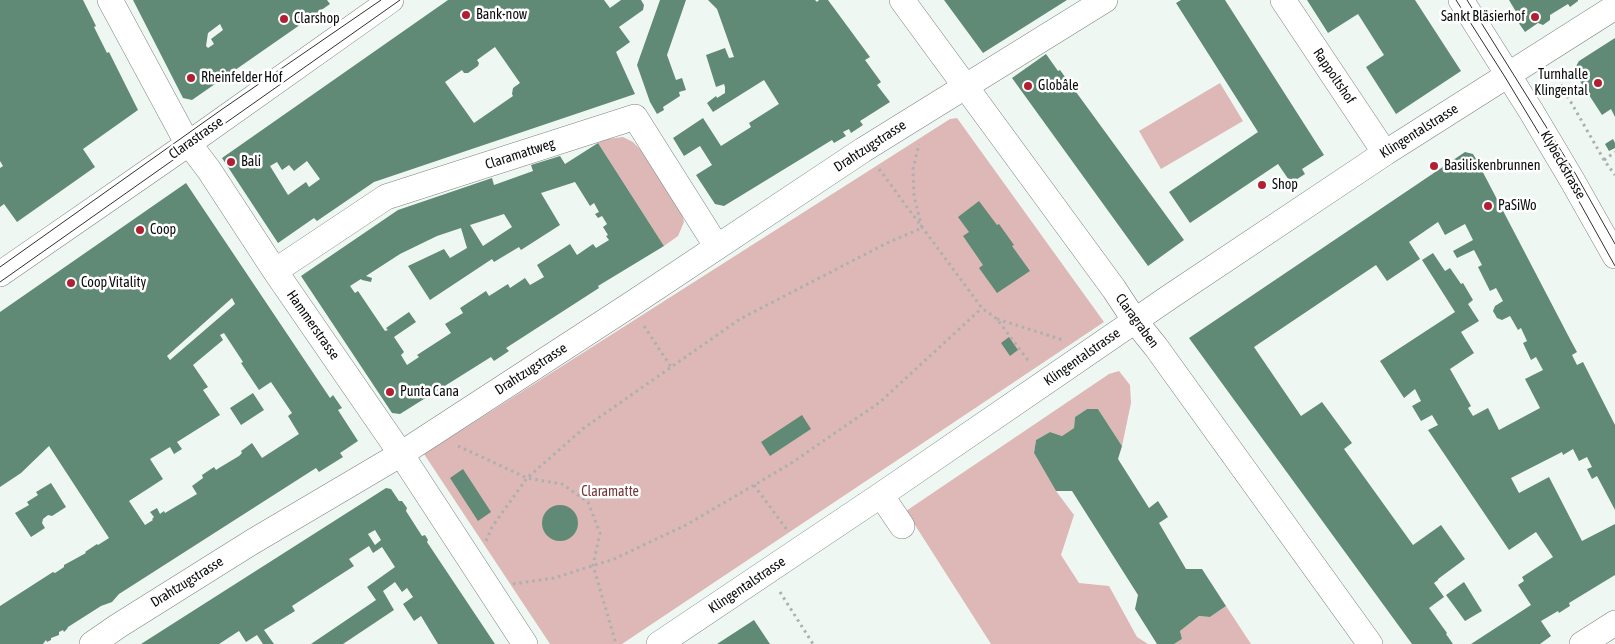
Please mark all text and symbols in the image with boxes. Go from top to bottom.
place label: Bank-now [476,7,527,23]
marker: Bank-now [460,9,472,21]
place label: Sankt Bläsierhof [1441,9,1525,25]
place label: Clarshop [294,11,340,27]
marker: Sankt Bläsierhof [1529,11,1541,23]
marker: Clarshop [278,13,290,25]
street label: Rappoltshof [1309,45,1359,107]
place label: Turnhalle Klingental [1534,67,1588,100]
place label: Rheinfelder Hof [201,70,283,86]
marker: Rheinfelder Hof [185,72,197,84]
marker: Turnhalle Klingental [1592,77,1604,89]
place label: Globâle [1038,78,1079,94]
marker: Globâle [1022,80,1034,92]
street label: Klingentalstrasse [1377,100,1461,162]
street label: Clarastrasse [166,113,226,163]
street label: Drahtzugstrasse [831,117,909,175]
street label: Klybeckstrasse [1537,128,1589,202]
street label: Claramattweg [483,135,557,173]
place label: Bali [241,154,261,170]
marker: Bali [225,156,237,168]
place label: Basiliskenbrunnen [1444,158,1540,174]
marker: Basiliskenbrunnen [1428,160,1440,172]
place label: Shop [1272,177,1298,193]
marker: Shop [1256,179,1268,191]
place label: PaSiWo [1498,198,1536,214]
marker: PaSiWo [1482,200,1494,212]
place label: Coop [150,222,176,238]
marker: Coop [134,224,146,236]
place label: Coop Vitality [81,275,146,291]
marker: Coop Vitality [65,277,77,289]
street label: Hammerstrasse [283,287,343,363]
street label: Claragraben [1112,291,1162,351]
street label: Klingentalstrasse [1041,325,1123,389]
street label: Drahtzugstrasse [492,340,570,398]
place label: Punta Cana [400,384,459,400]
marker: Punta Cana [384,386,396,398]
park label: Claramatte [581,484,639,500]
street label: Drahtzugstrasse [148,553,226,611]
street label: Klingentalstrasse [705,553,789,617]

